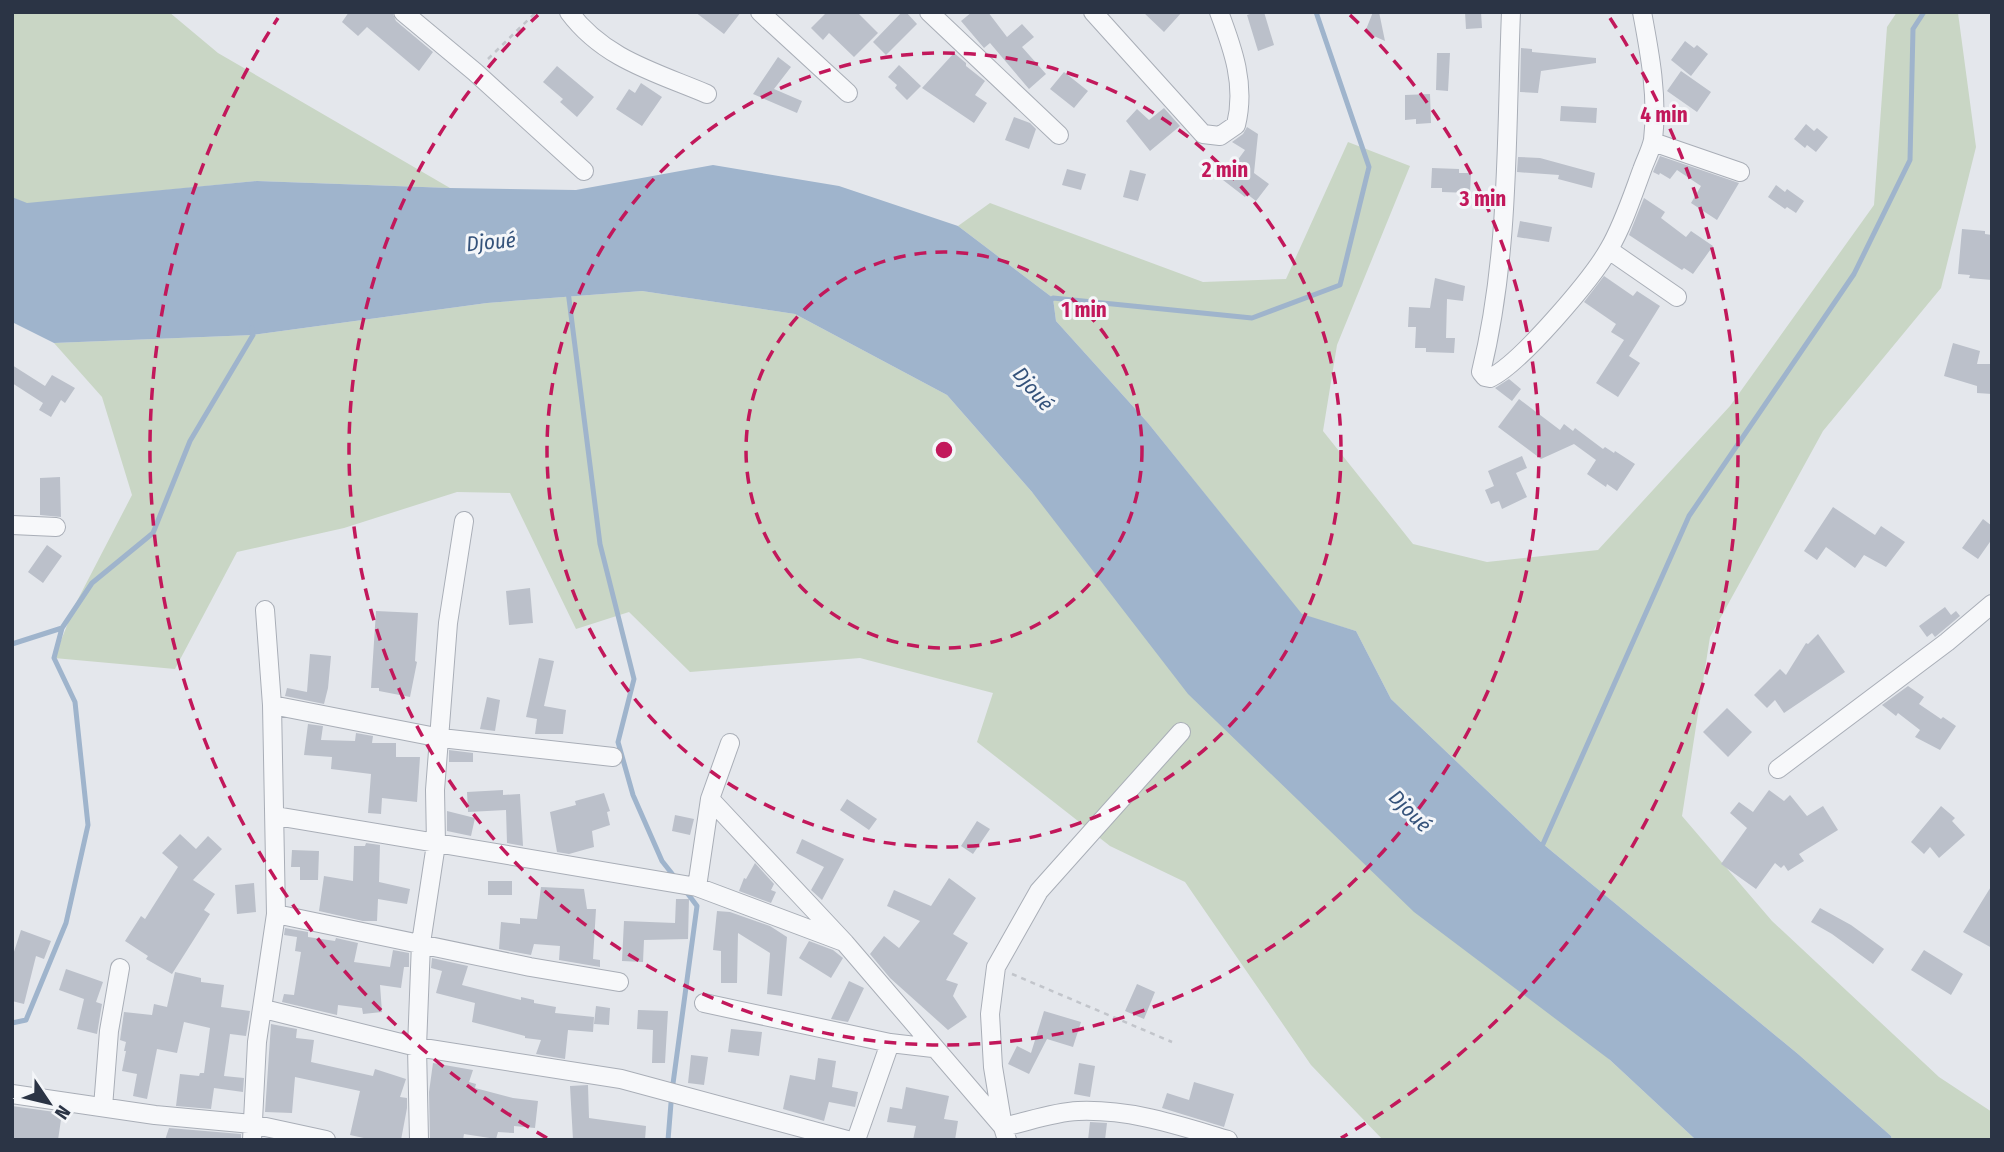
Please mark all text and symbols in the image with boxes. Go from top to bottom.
text: 4 min [1640,102,1688,128]
text: 2 min [1201,157,1248,183]
text: 3 min [1459,186,1506,212]
water label: Djoué [465,227,517,257]
text: 1 min [1061,297,1107,323]
water label: Djoué [1007,362,1059,416]
centre of rings [932,438,956,462]
water label: Djoué [1383,784,1437,838]
north arrow [14,1068,84,1138]
text: N [50,1101,75,1124]

